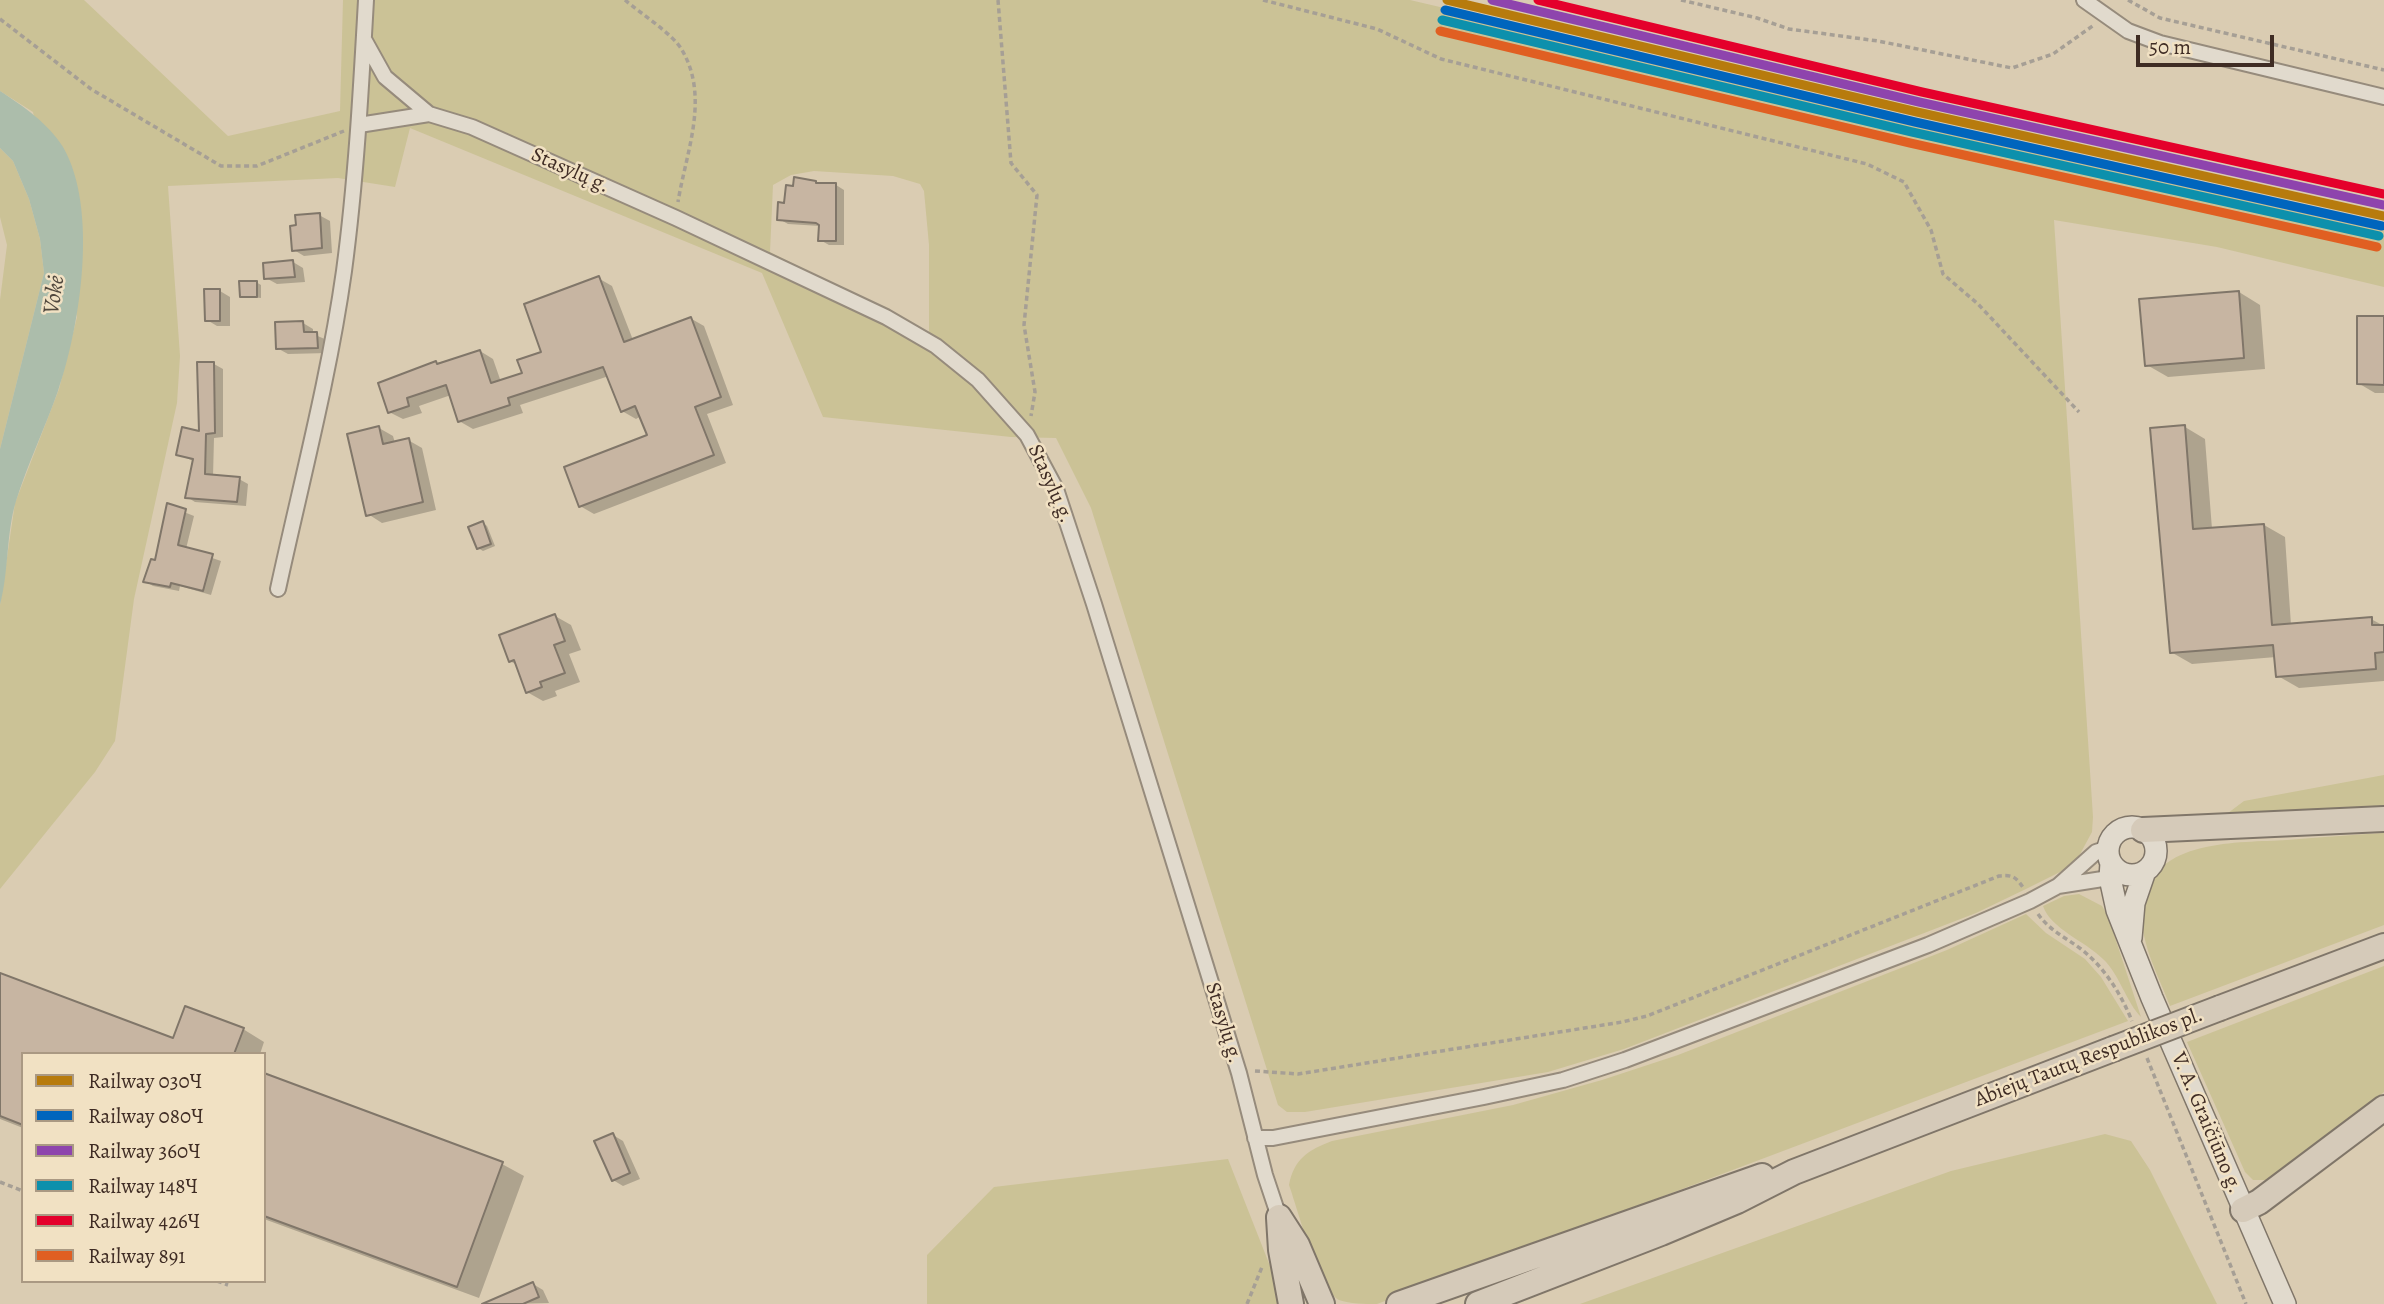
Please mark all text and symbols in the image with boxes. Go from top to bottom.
scale bar [2139,21,2277,65]
text: 50 m [2149,33,2191,61]
street label: Stasylų g. [527,143,613,199]
water label: Vokė [38,274,72,316]
street label: Stasylų g. [1022,441,1078,527]
street label: Stasylų g. [1199,980,1247,1066]
street label: Abiejų Tautų Respublikos pl. [1971,1003,2207,1113]
street label: V. A. Graičiūno g. [2165,1049,2247,1197]
legend [21,1052,266,1283]
text: Railway 030Ч [88,1067,202,1095]
text: Railway 080Ч [88,1102,204,1130]
text: Railway 360Ч [88,1137,201,1165]
text: Railway 148Ч [88,1172,198,1200]
text: Railway 426Ч [88,1207,200,1235]
text: Railway 891 [88,1242,186,1270]

